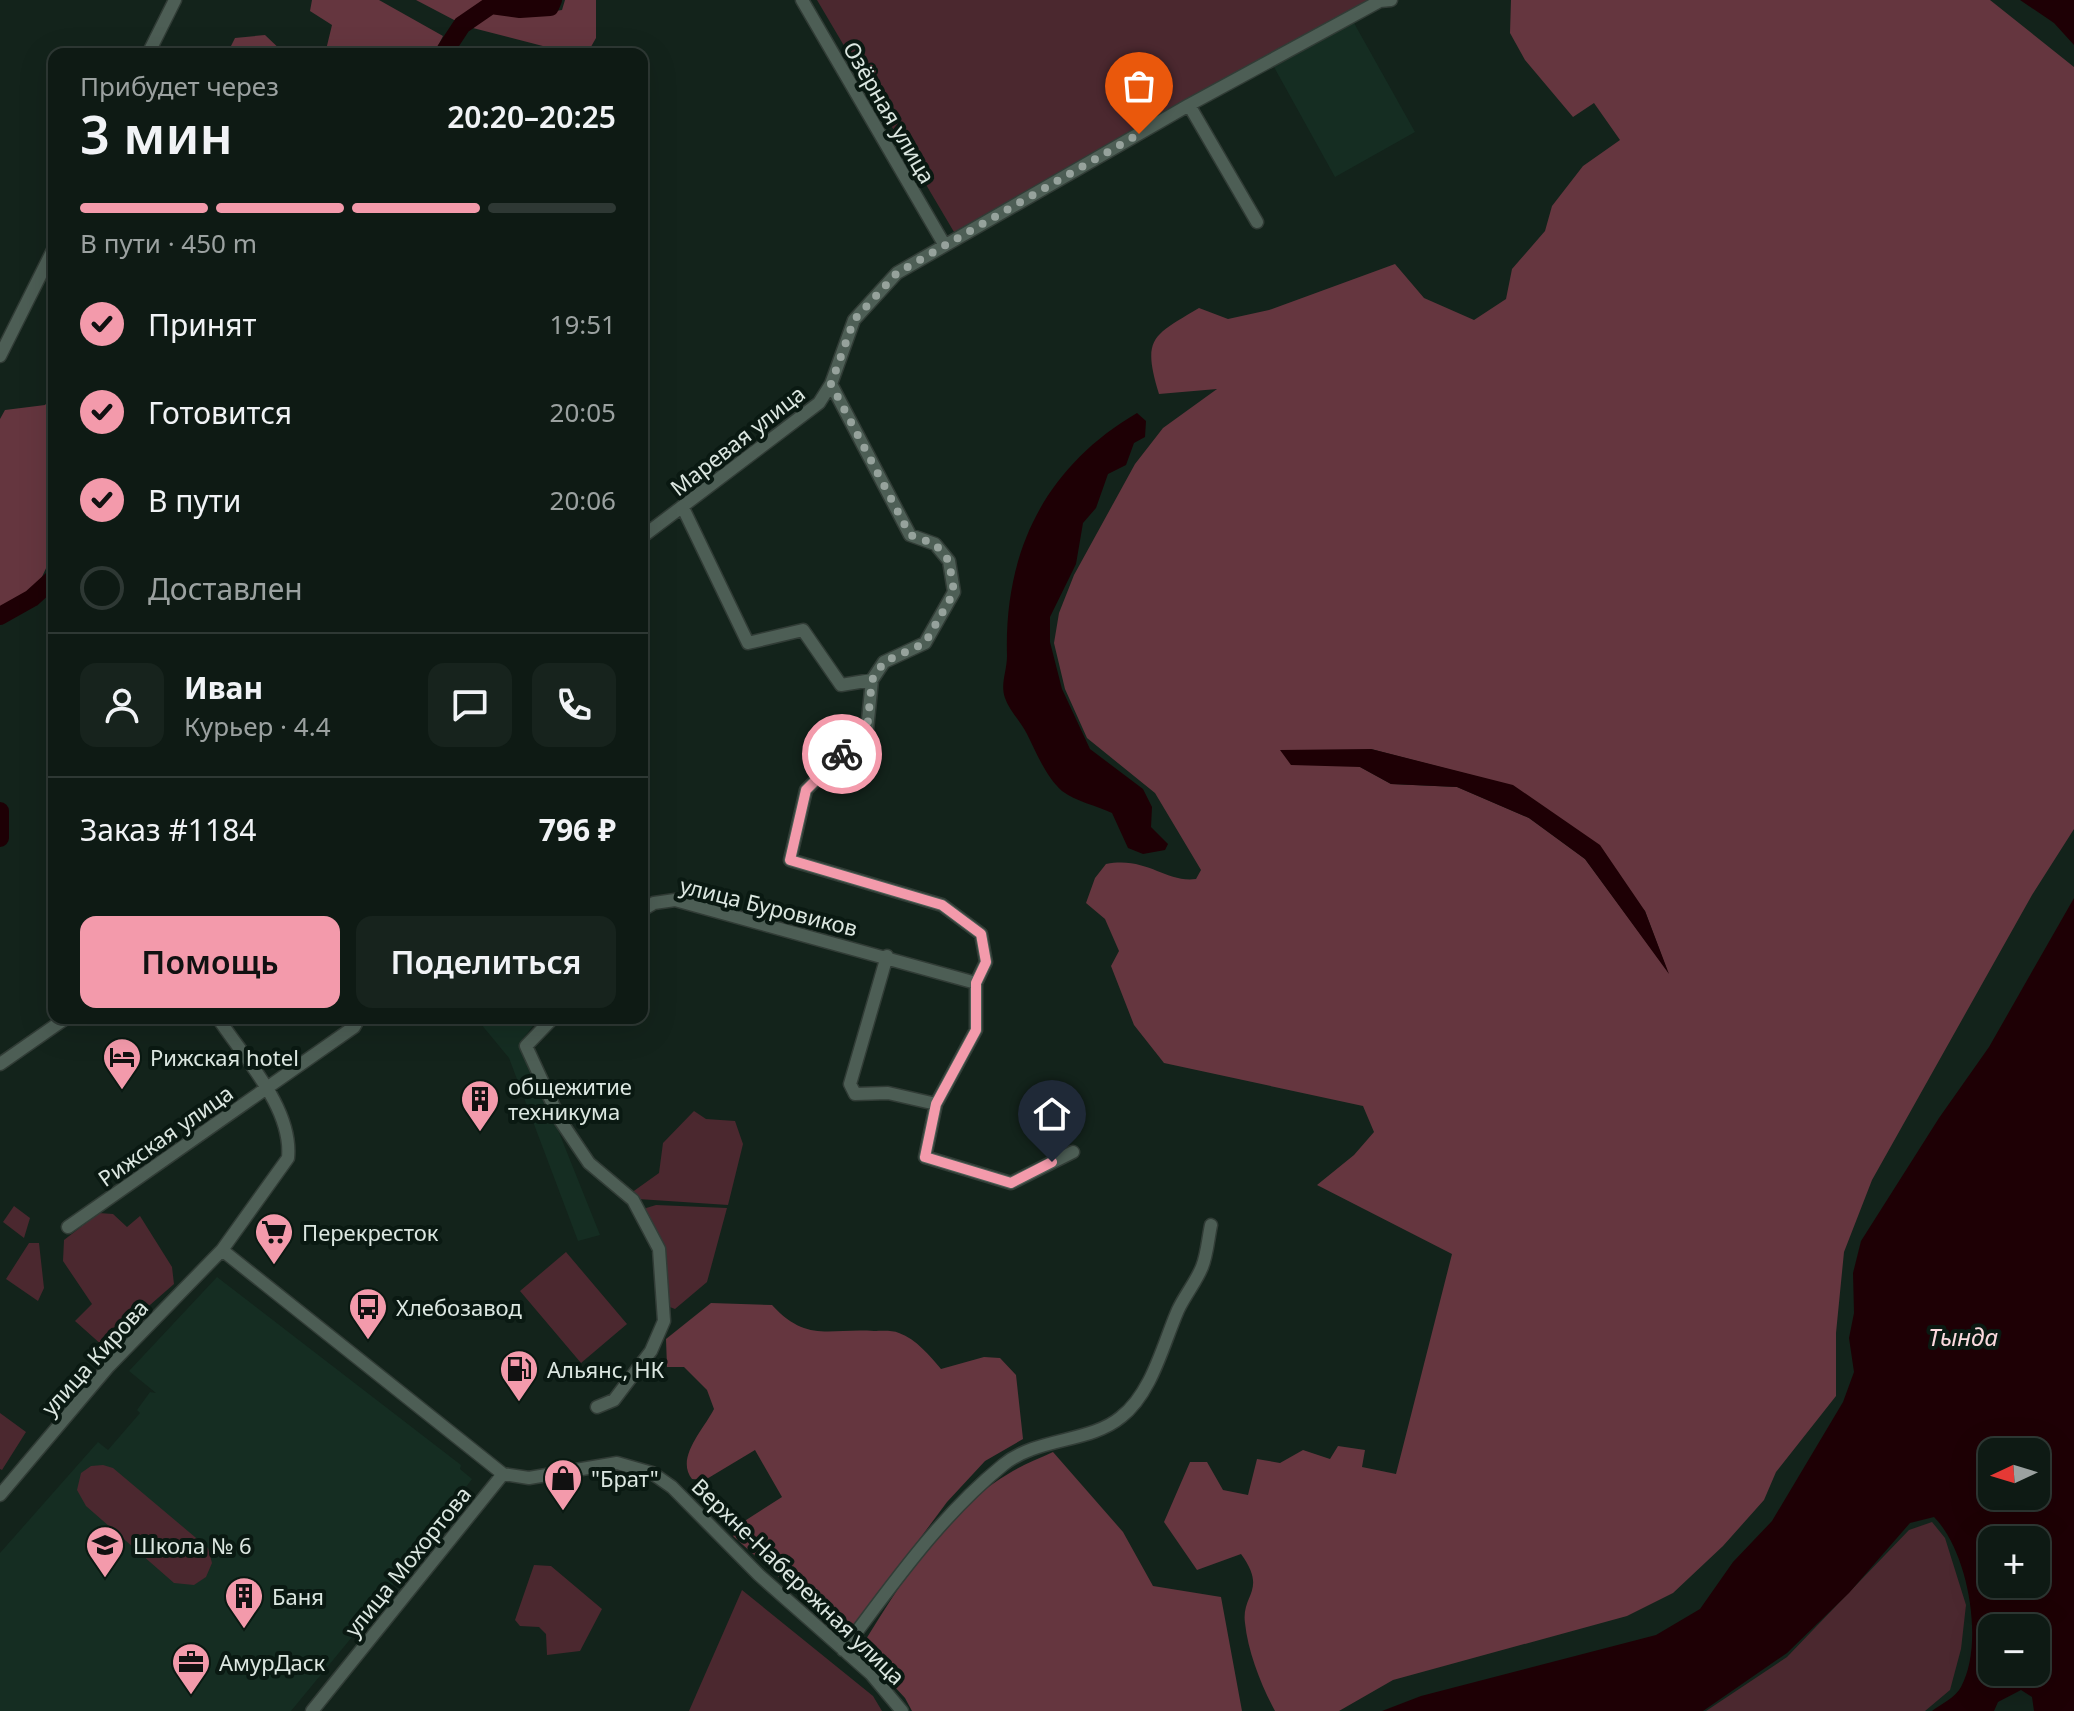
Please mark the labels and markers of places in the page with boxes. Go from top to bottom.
pin [1105,52,1173,134]
hotel icon: Рижская hotel [101,1036,143,1091]
place label: Рижская hotel [150,1042,299,1072]
place label: общежитие техникума [508,1071,632,1126]
building icon: общежитие техникума [459,1078,501,1133]
pin [1018,1080,1086,1162]
supermarket icon: Перекресток [253,1211,295,1266]
place label: Перекресток [302,1217,439,1247]
bus stop icon: Хлебозавод [347,1286,389,1341]
place label: Хлебозавод [396,1292,522,1322]
fuel station icon: Альянс, НК [498,1348,540,1403]
place label: Альянс, НК [547,1354,665,1384]
shop icon: "Брат" [542,1457,584,1512]
place label: "Брат" [591,1463,659,1493]
school or university icon: Школа № 6 [84,1524,126,1579]
place label: Школа № 6 [133,1530,252,1560]
building icon: Баня [223,1575,265,1630]
place label: Баня [272,1581,324,1611]
office icon: АмурДаск [170,1641,212,1696]
place label: АмурДаск [219,1647,326,1677]

